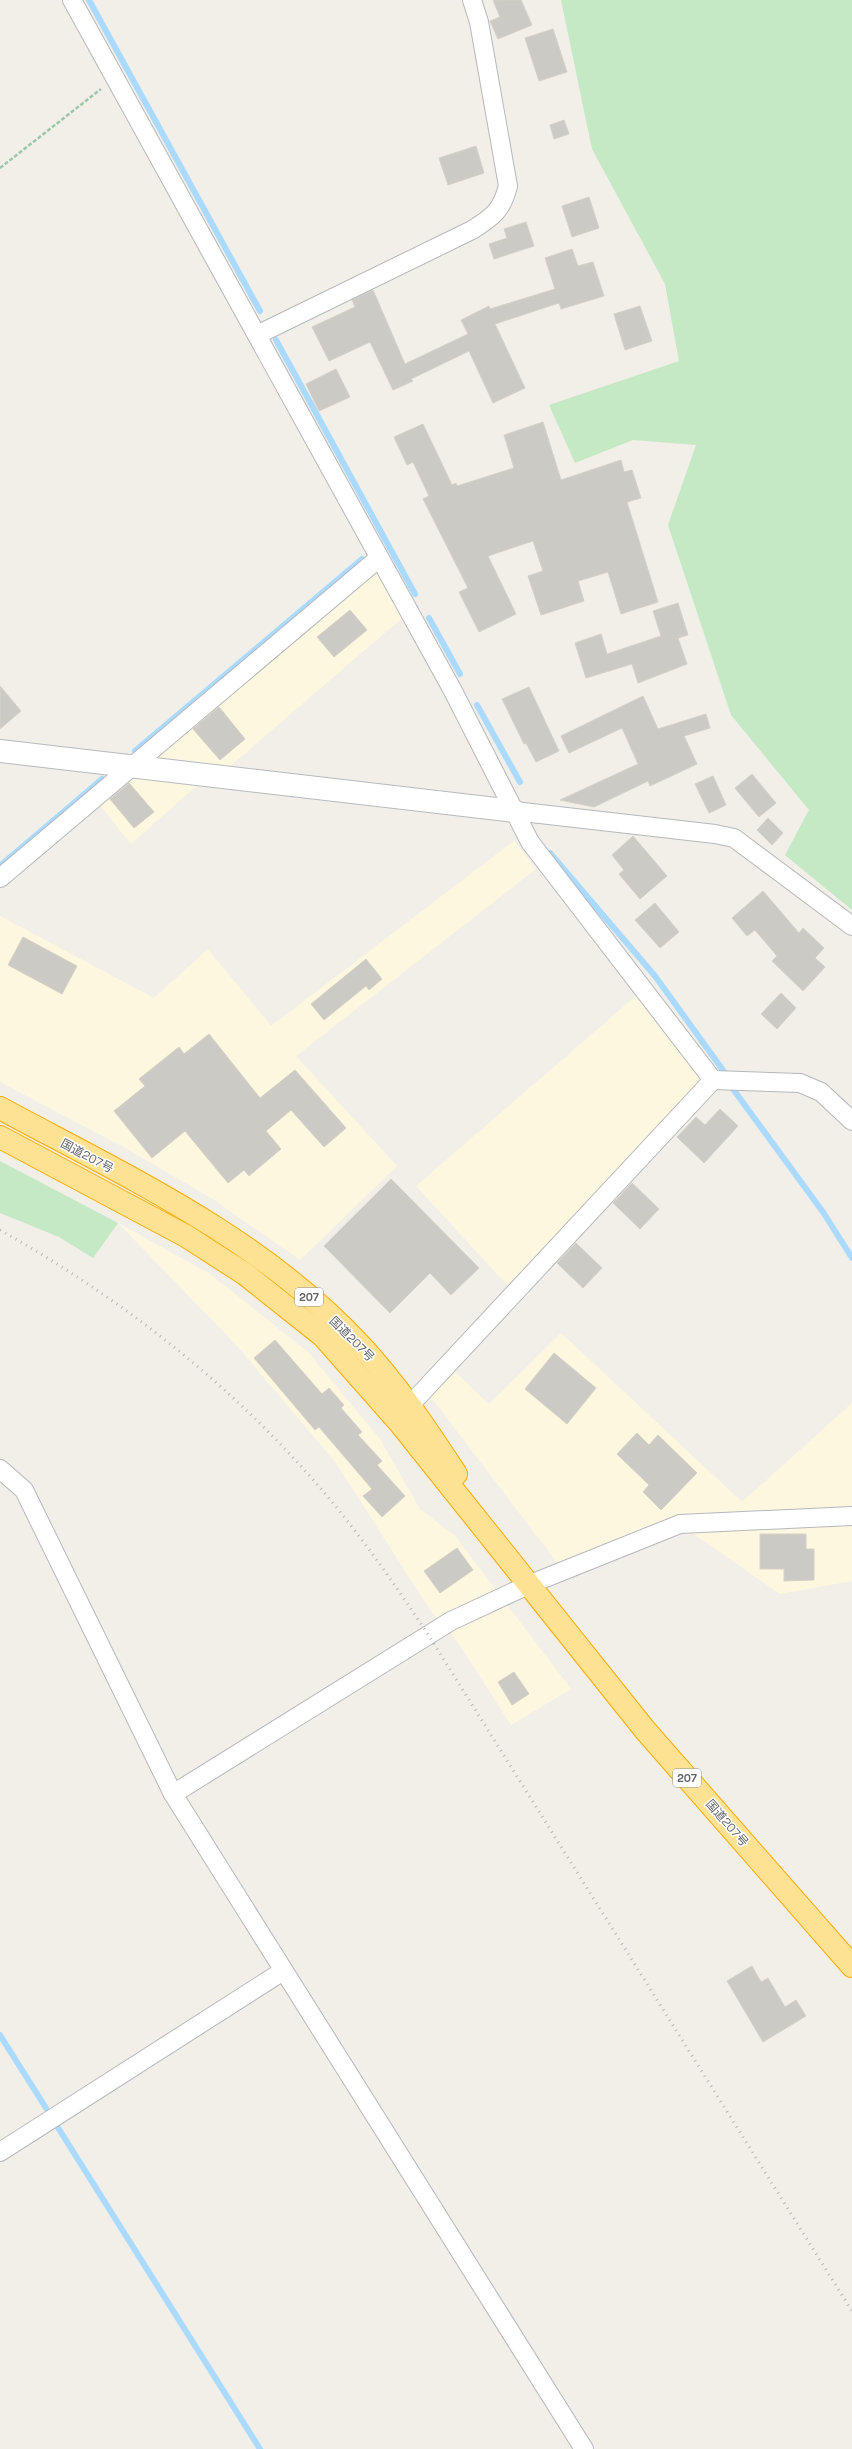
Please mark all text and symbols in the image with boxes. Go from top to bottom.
street label: 国道207号 [58,1135,116,1177]
road number: 207 [295,1288,323,1306]
street label: 国道207号 [326,1313,378,1365]
road number: 207 [673,1769,701,1787]
street label: 国道207号 [702,1796,752,1850]

